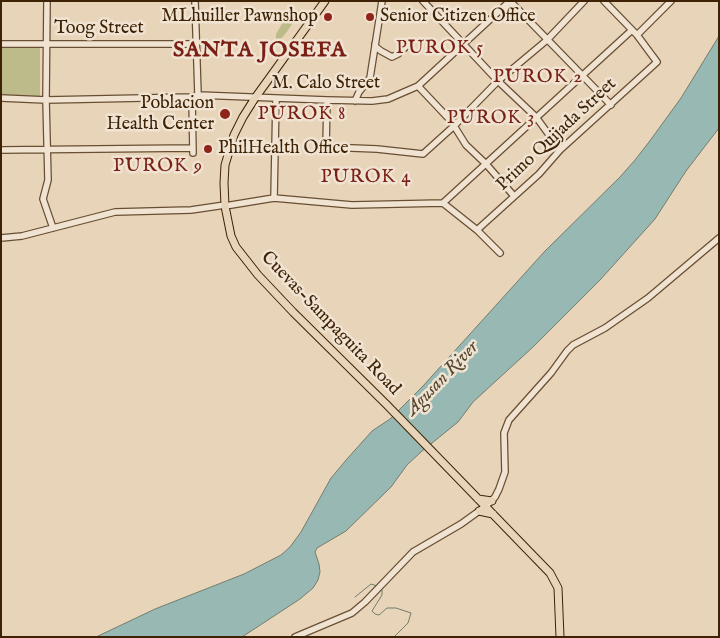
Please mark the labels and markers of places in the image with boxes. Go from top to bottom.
place label: MLhuiller Pawnshop [162,6,318,28]
place label: Senior Citizen Office [380,6,536,28]
marker: MLhuiller Pawnshop [322,11,334,23]
marker: Senior Citizen Office [364,11,376,23]
place label: Poblacion Health Center [106,93,214,136]
marker: Poblacion Health Center [218,107,232,121]
place label: PhilHealth Office [218,138,349,160]
marker: PhilHealth Office [202,143,214,155]

